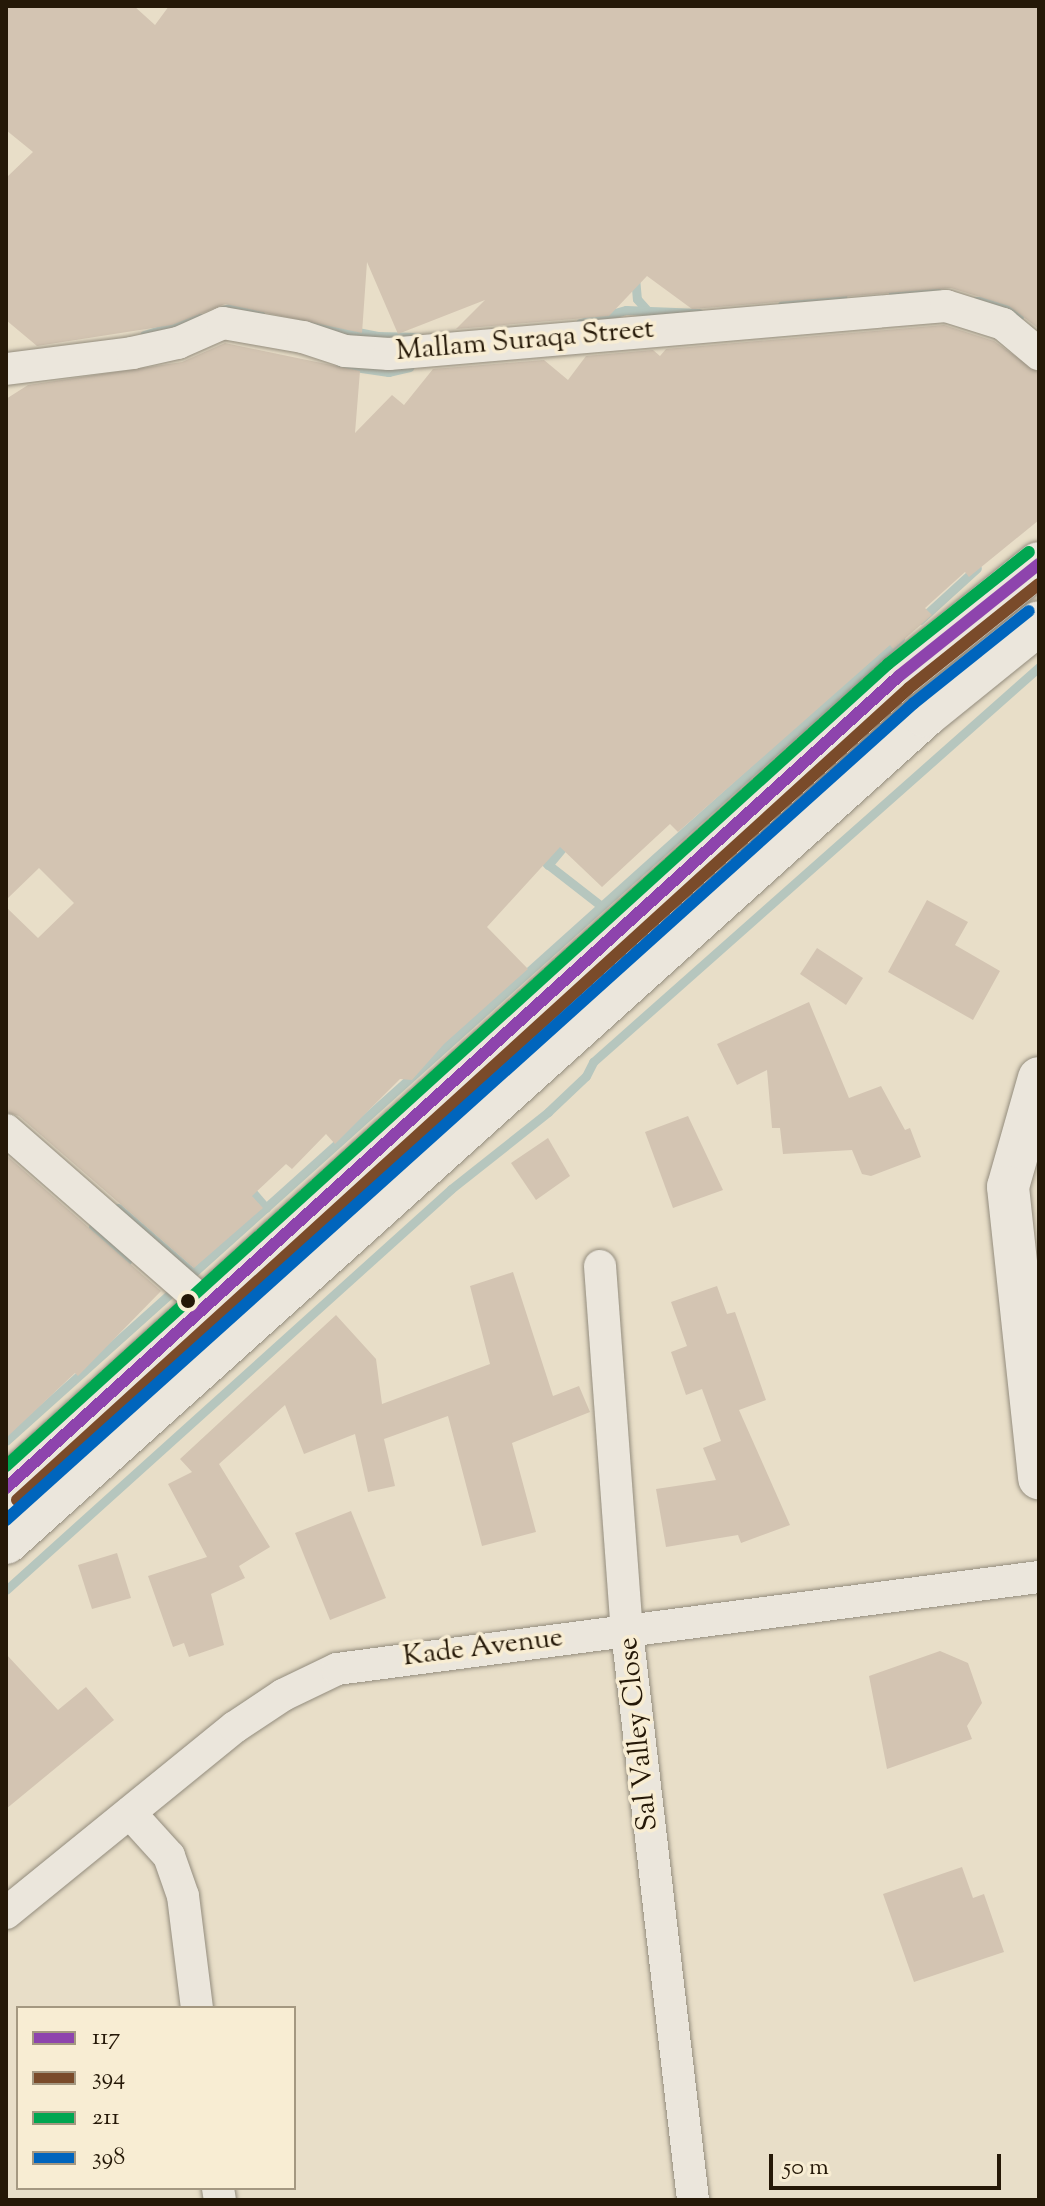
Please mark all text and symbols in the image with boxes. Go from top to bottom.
street label: Mallam Suraqa Street [395,313,655,369]
unlabelled marker [180,1293,196,1309]
street label: Kade Avenue [401,1622,565,1674]
street label: Sal Valley Close [612,1635,666,1833]
legend [16,2006,296,2190]
text: 117 [92,2021,120,2055]
text: 394 [92,2061,125,2095]
text: 211 [92,2101,120,2135]
scale bar [773,2138,1005,2188]
text: 398 [92,2141,125,2175]
text: 50 m [783,2151,829,2185]

